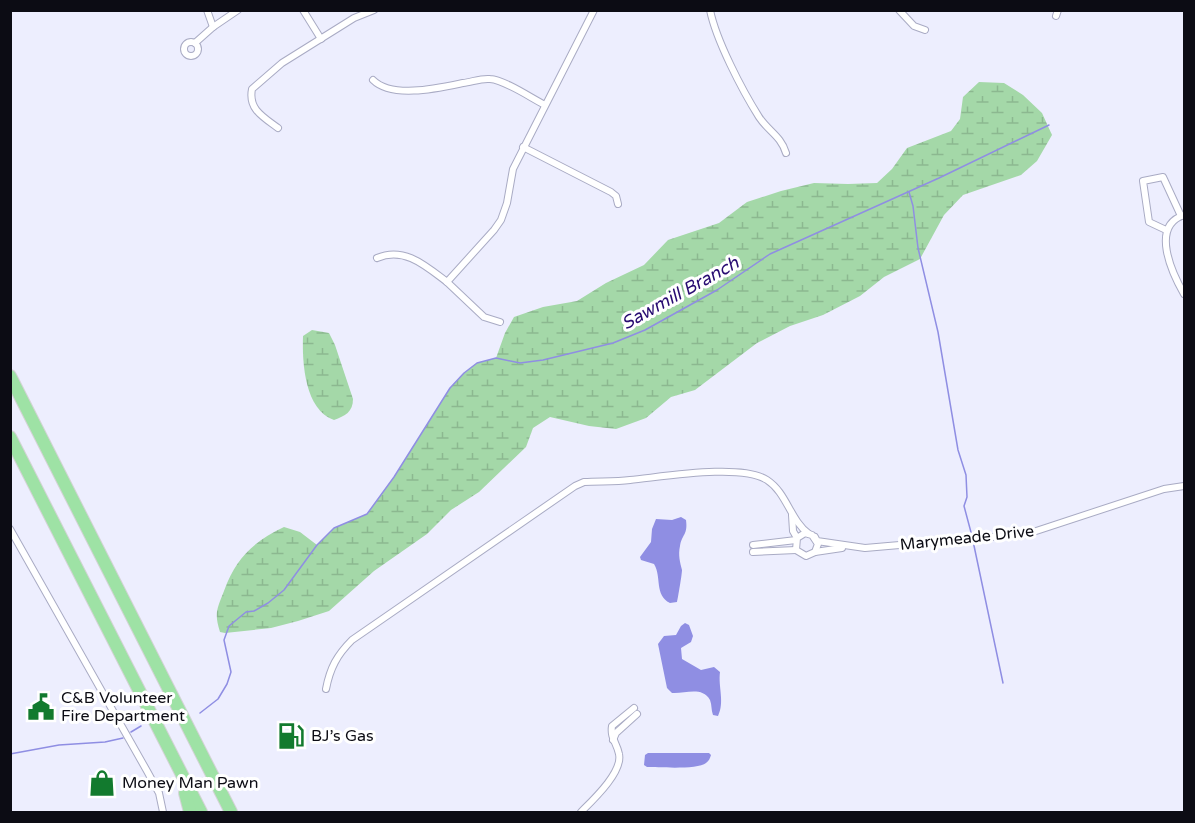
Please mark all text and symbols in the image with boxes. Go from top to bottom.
water label: Sawmill Branch [617,251,743,334]
street label: Marymeade Drive [899,521,1035,555]
place label: C&B Volunteer Fire Department [61,688,185,726]
public building icon: C&B Volunteer Fire Department [26,692,56,722]
fuel station icon: BJ’s Gas [276,721,306,751]
place label: BJ’s Gas [311,726,374,746]
shop icon: Money Man Pawn [87,768,117,798]
place label: Money Man Pawn [122,773,258,793]

